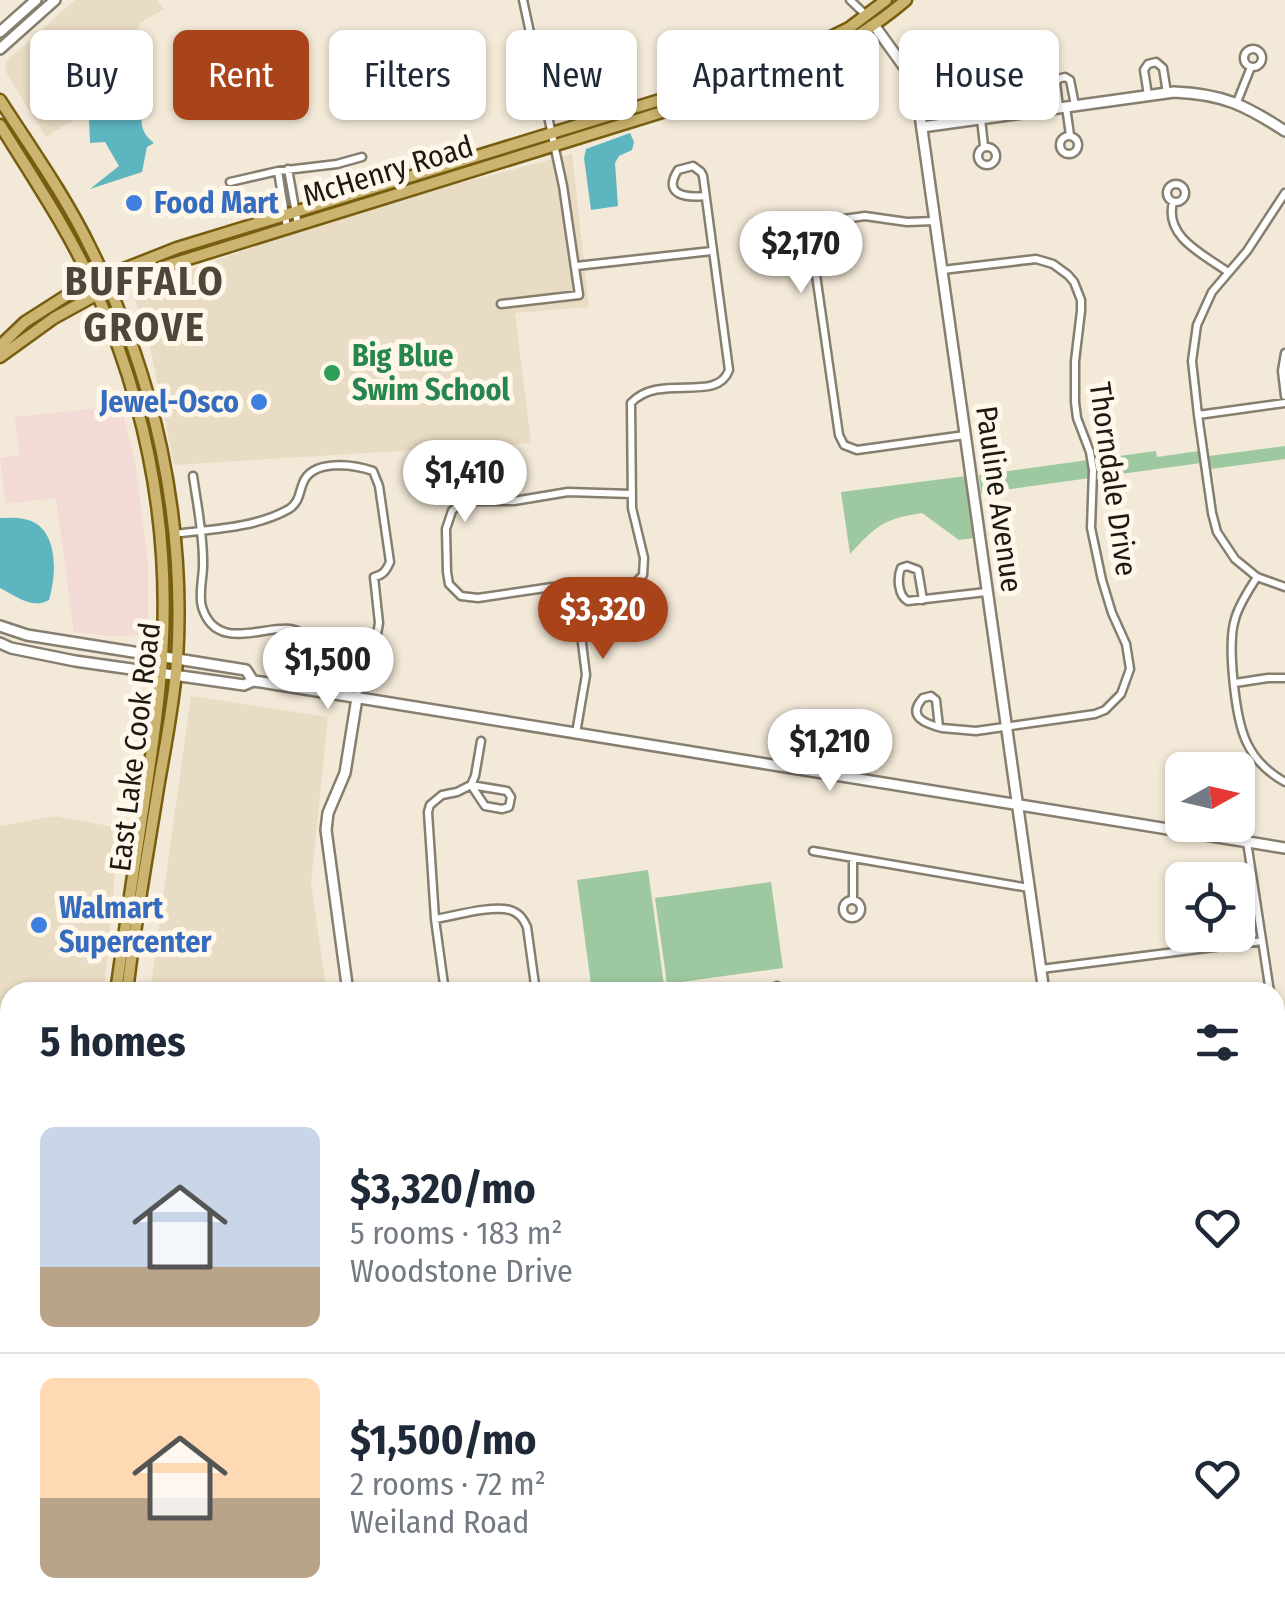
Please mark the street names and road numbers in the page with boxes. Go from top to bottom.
street label: McHenry Road [299,128,477,214]
street label: Thorndale Drive [1082,380,1144,578]
street label: Pauline Avenue [968,403,1030,595]
street label: East Lake Cook Road [102,620,168,874]

